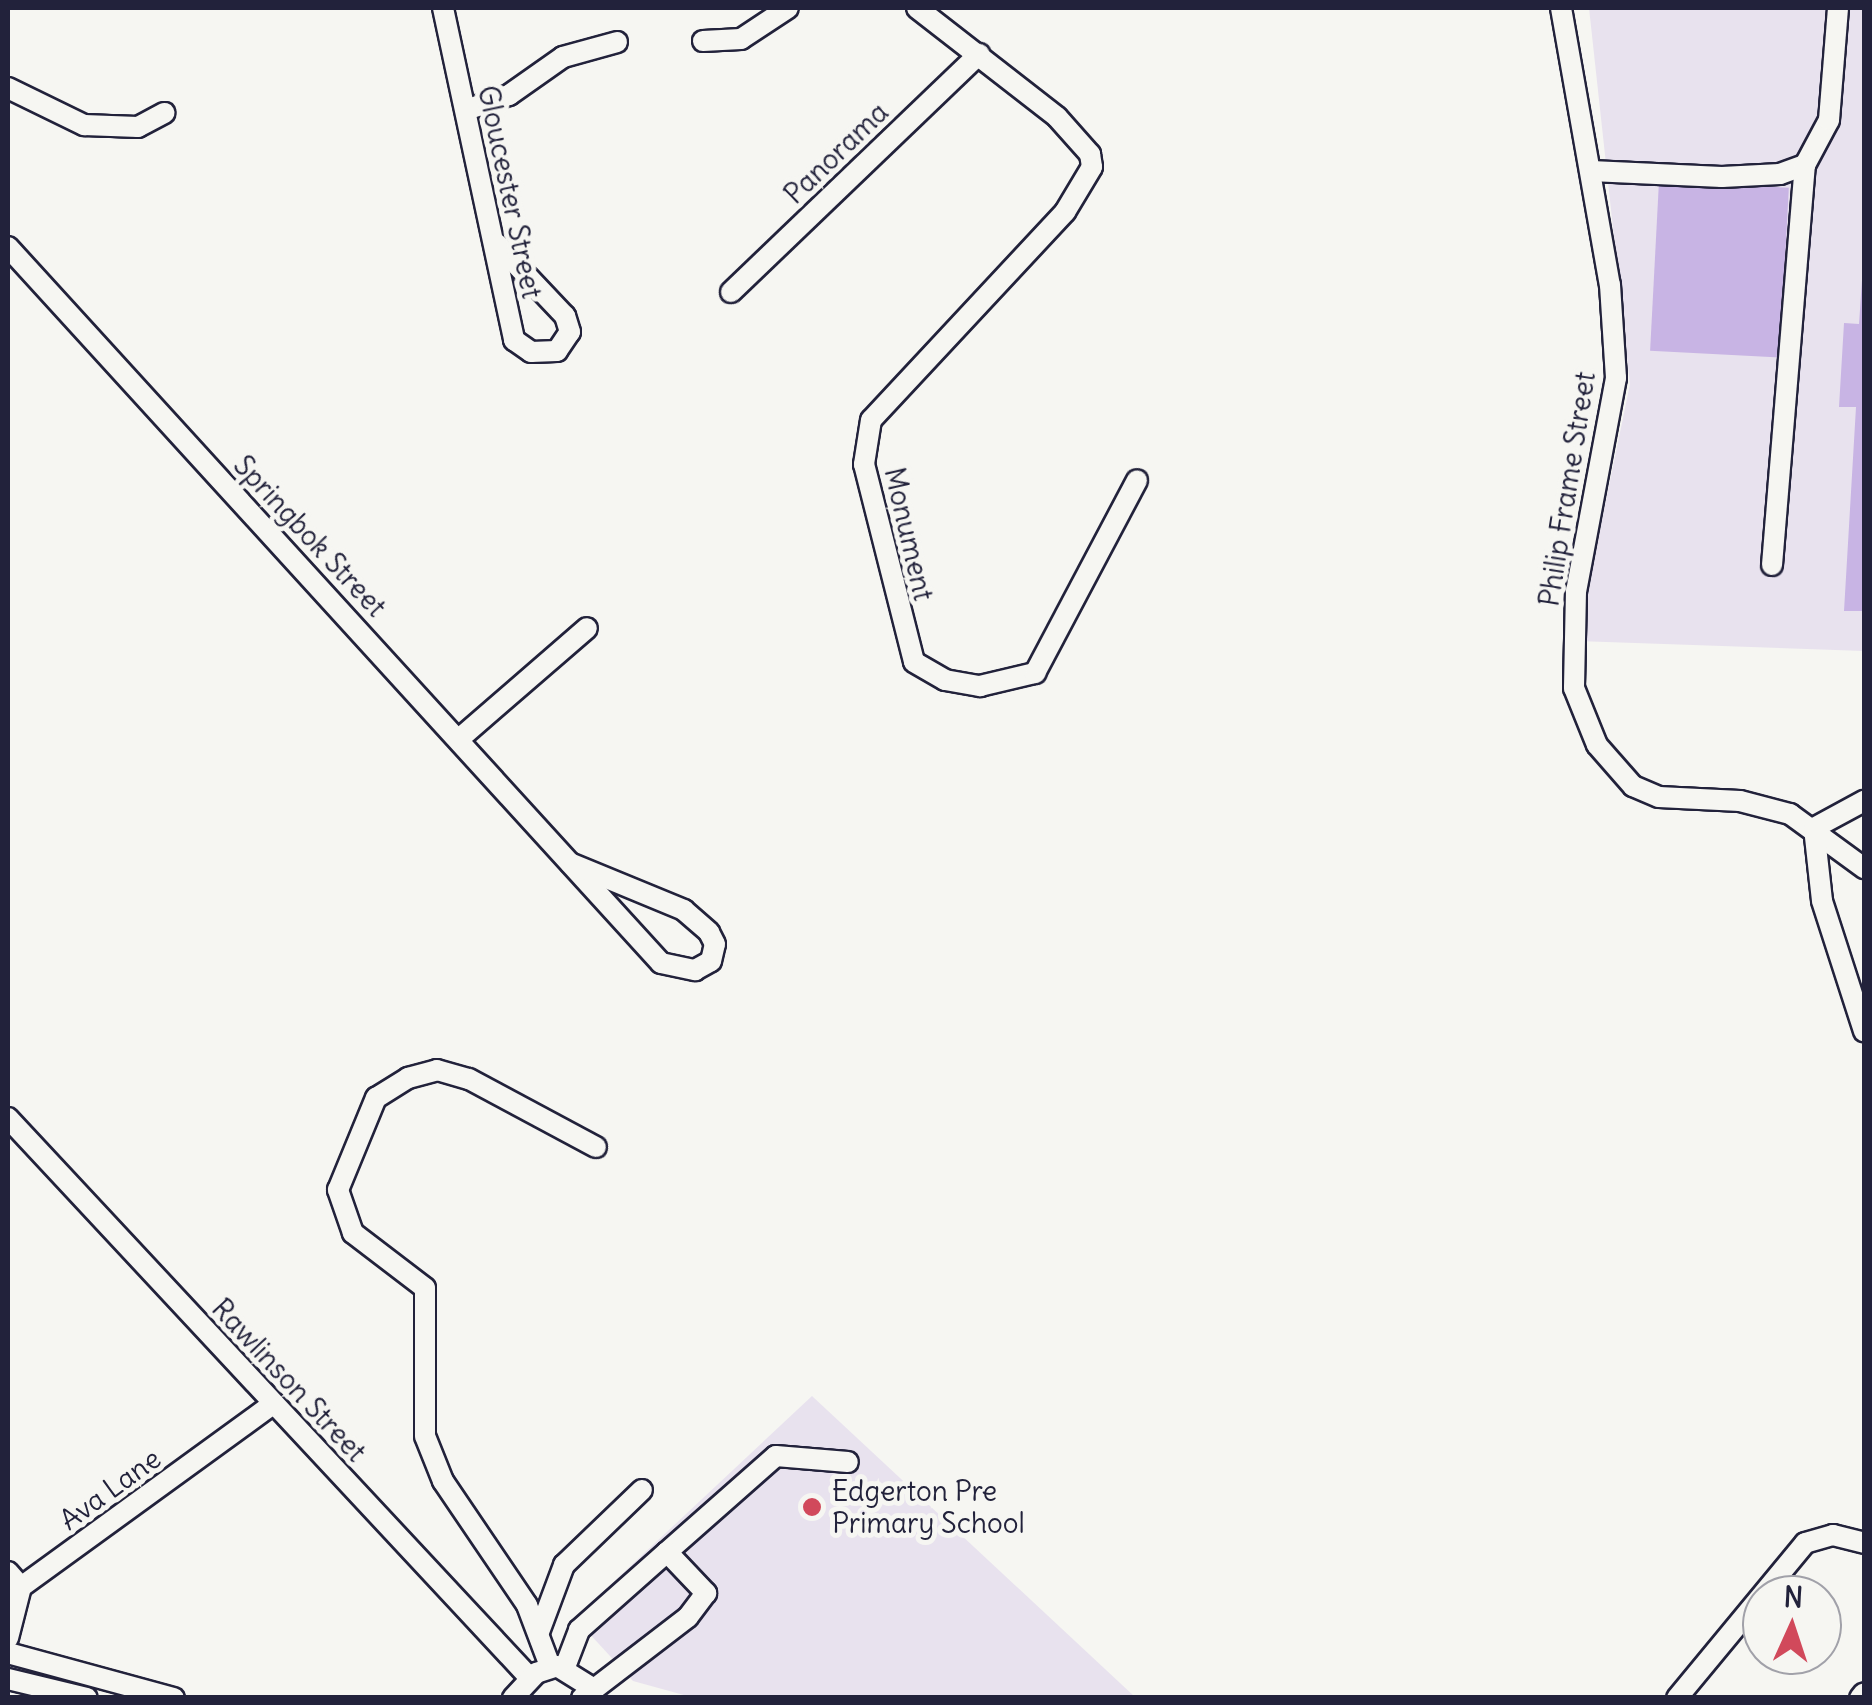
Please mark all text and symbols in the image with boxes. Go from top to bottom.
street label: Gloucester Street [471,82,549,302]
street label: Panorama [777,95,895,211]
street label: Philip Frame Street [1532,369,1602,609]
street label: Springbok Street [227,449,393,623]
street label: Monument [877,464,941,604]
street label: Rawlinson Street [205,1292,373,1468]
street label: Ava Lane [53,1441,167,1537]
place label: Edgerton Pre Primary School [832,1474,1025,1540]
marker: Edgerton Pre Primary School [801,1496,823,1518]
north arrow [1742,1575,1842,1675]
text: N [1783,1579,1804,1616]

